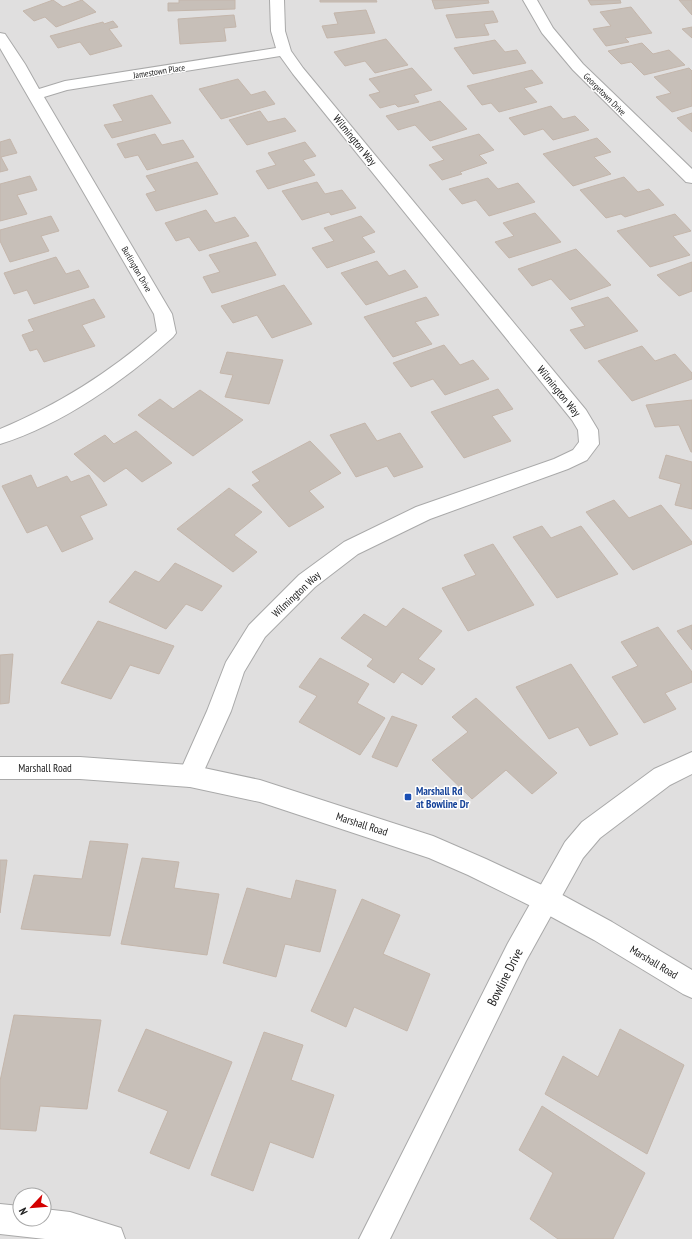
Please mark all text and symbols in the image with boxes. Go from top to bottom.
street label: Jamestown Place [131,61,186,81]
street label: Georgetown Drive [581,70,629,118]
street label: Wilmington Way [330,112,380,169]
street label: Burlington Drive [119,244,155,294]
street label: Wilmington Way [534,363,584,420]
street label: Wilmington Way [269,567,324,620]
street label: Marshall Road [18,761,72,775]
place label: Marshall Rd at Bowline Dr [416,784,470,811]
marker: Marshall Rd at Bowline Dr [403,792,413,802]
street label: Marshall Road [334,809,390,839]
street label: Marshall Road [627,942,681,982]
street label: Bowline Drive [483,945,527,1009]
north arrow [12,1187,52,1227]
text: N [15,1206,31,1217]

